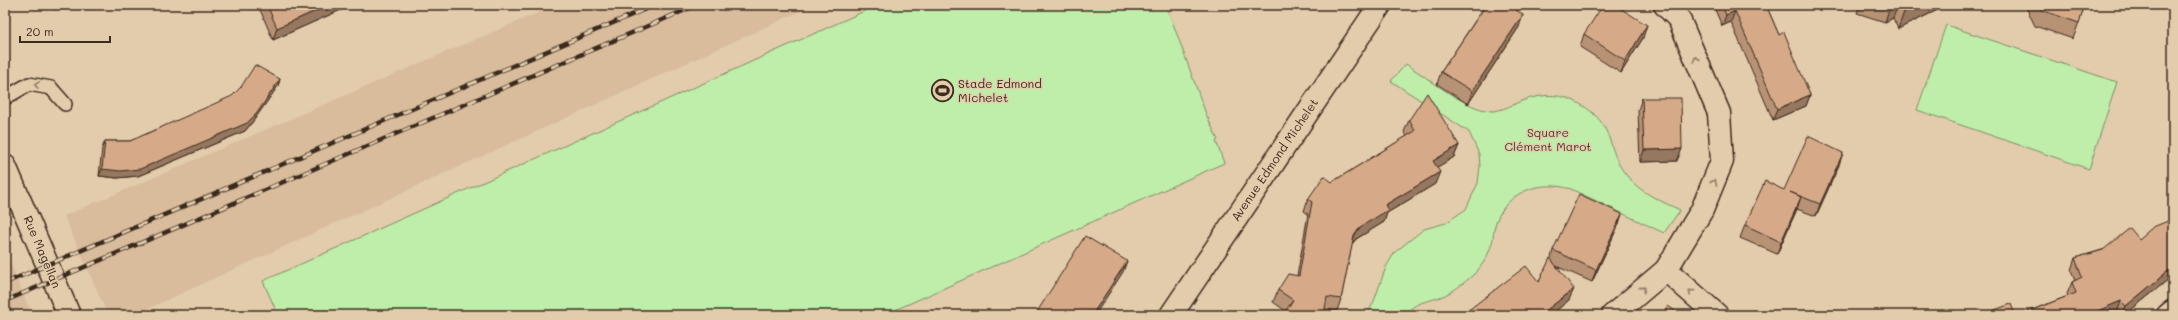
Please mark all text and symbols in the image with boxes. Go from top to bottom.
scale bar [20,18,110,44]
text: 20 m [26,23,54,39]
one-way arrow [1693,56,1701,63]
place label: Stade Edmond Michelet [958,75,1042,105]
sports icon: Stade Edmond Michelet [929,78,955,104]
one-way arrow [34,81,40,90]
street label: Avenue Edmond Michelet [1227,95,1321,224]
park label: Square Clément Marot [1504,124,1592,154]
one-way arrow [1709,179,1717,186]
street label: Rue Magellan [20,213,65,290]
one-way arrow [1638,287,1645,294]
one-way arrow [1688,290,1696,297]

